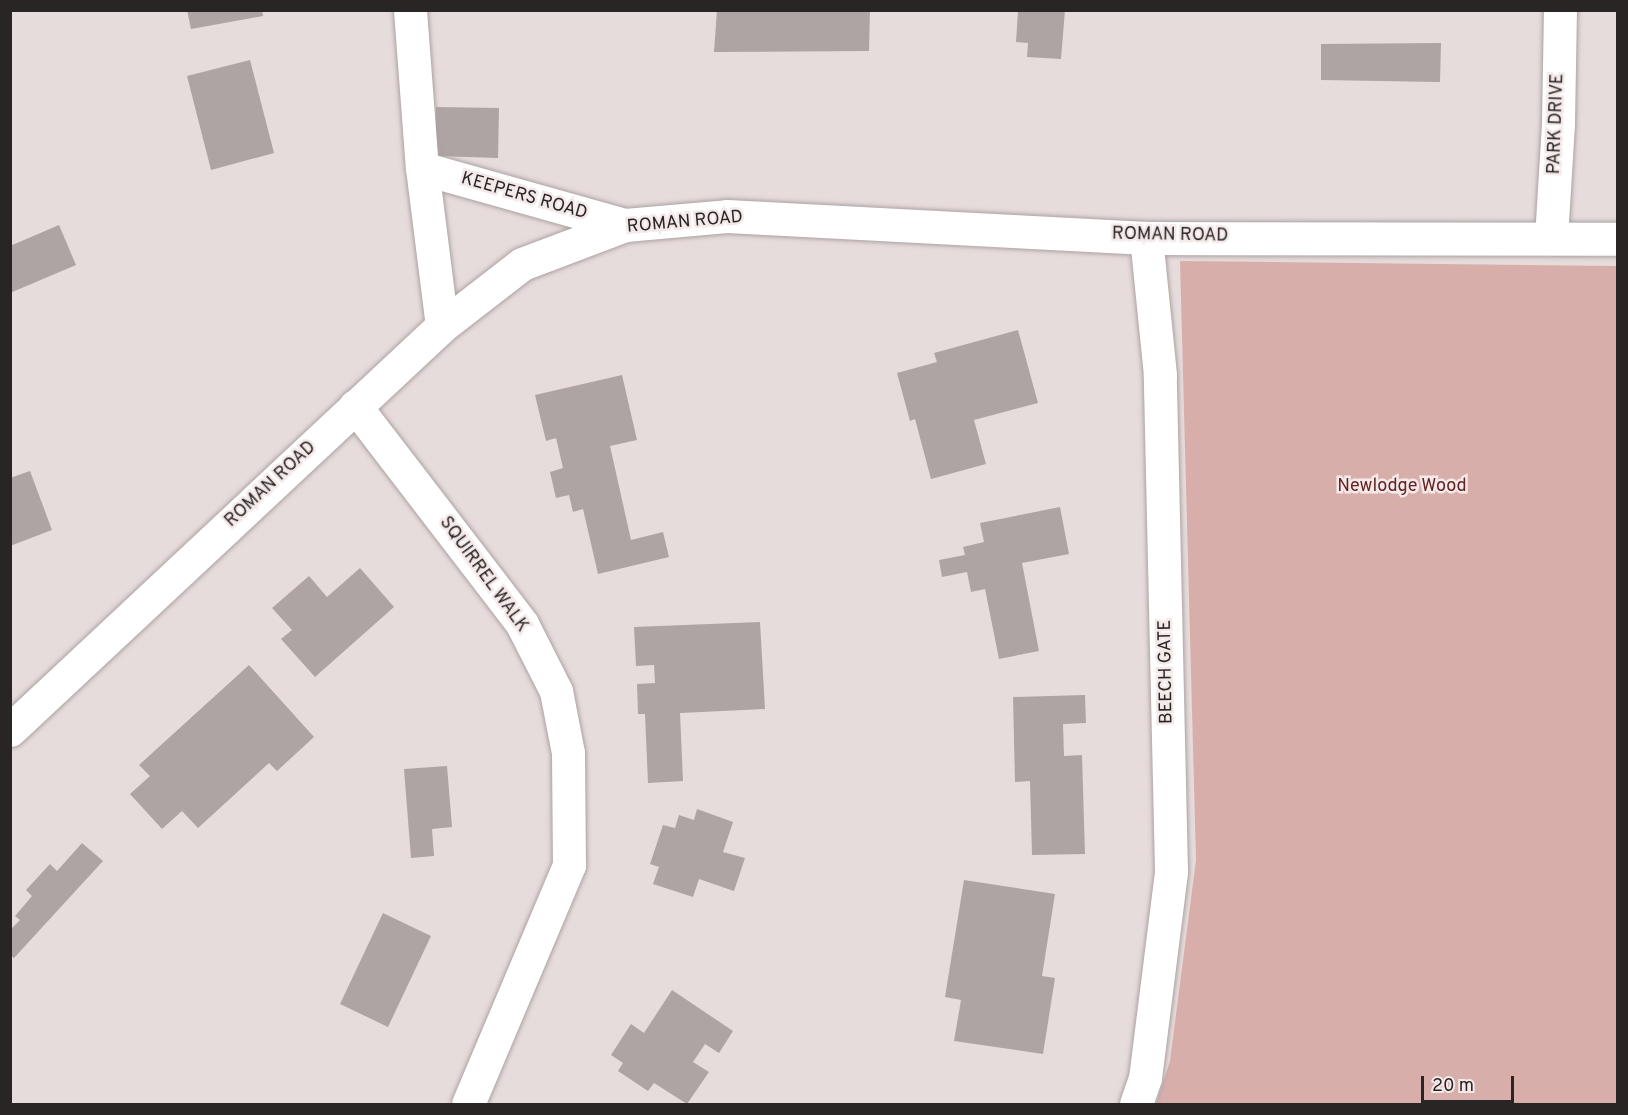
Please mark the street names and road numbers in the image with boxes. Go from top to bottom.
street label: PARK DRIVE [1544,73,1570,175]
street label: KEEPERS ROAD [458,169,590,225]
street label: ROMAN ROAD [626,207,744,239]
street label: ROMAN ROAD [1112,224,1228,248]
street label: ROMAN ROAD [221,437,321,533]
street label: SQUIRREL WALK [434,513,532,637]
street label: BEECH GATE [1155,620,1179,724]

